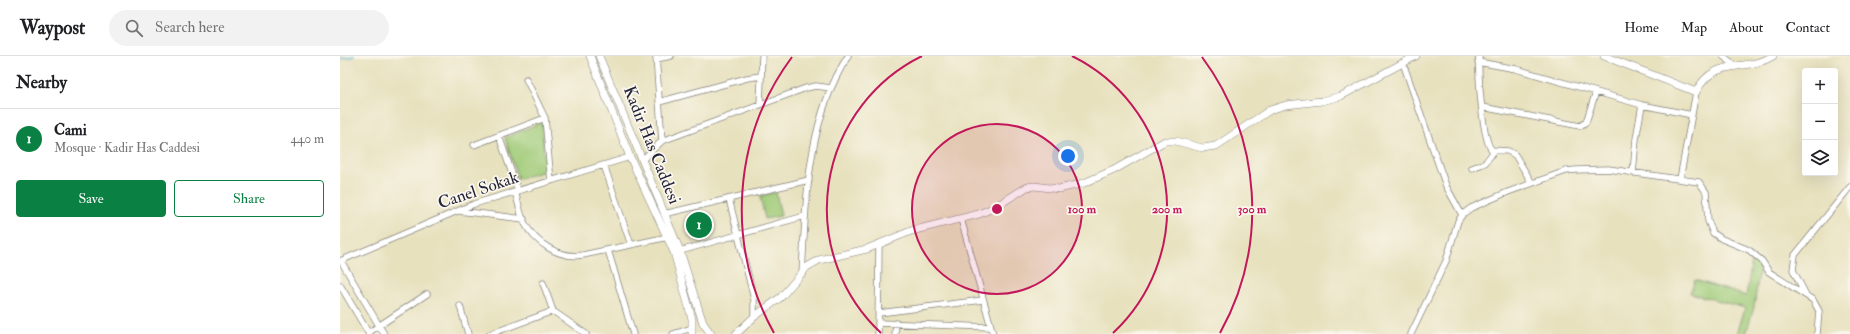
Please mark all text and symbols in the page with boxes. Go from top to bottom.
search box [109,10,389,46]
text: Waypost [20,16,85,40]
icon: search [123,17,145,39]
text: Search here [155,18,224,37]
text: Home [1624,19,1659,36]
text: Map [1681,19,1707,36]
text: About [1729,19,1763,36]
text: Contact [1785,19,1830,36]
map controls [1802,68,1838,176]
button: + [1802,68,1838,104]
text: Nearby [16,72,67,93]
street label: Kadir Has Caddesi [619,83,685,208]
button: − [1802,104,1838,140]
text: Cami [54,121,87,140]
text: 1 [27,131,31,147]
text: 440 m [290,131,324,147]
text: Mosque · Kadir Has Caddesi [54,140,200,156]
button: layers [1802,140,1838,176]
your location [1058,146,1078,166]
street label: Canel Sokak [435,166,521,214]
button: Save [16,180,166,217]
button: Share [174,180,324,217]
centre of rings [990,202,1004,216]
text: 100 m [1068,202,1097,217]
text: 200 m [1152,202,1183,217]
text: 300 m [1238,202,1267,217]
pin: 1 [686,210,712,240]

